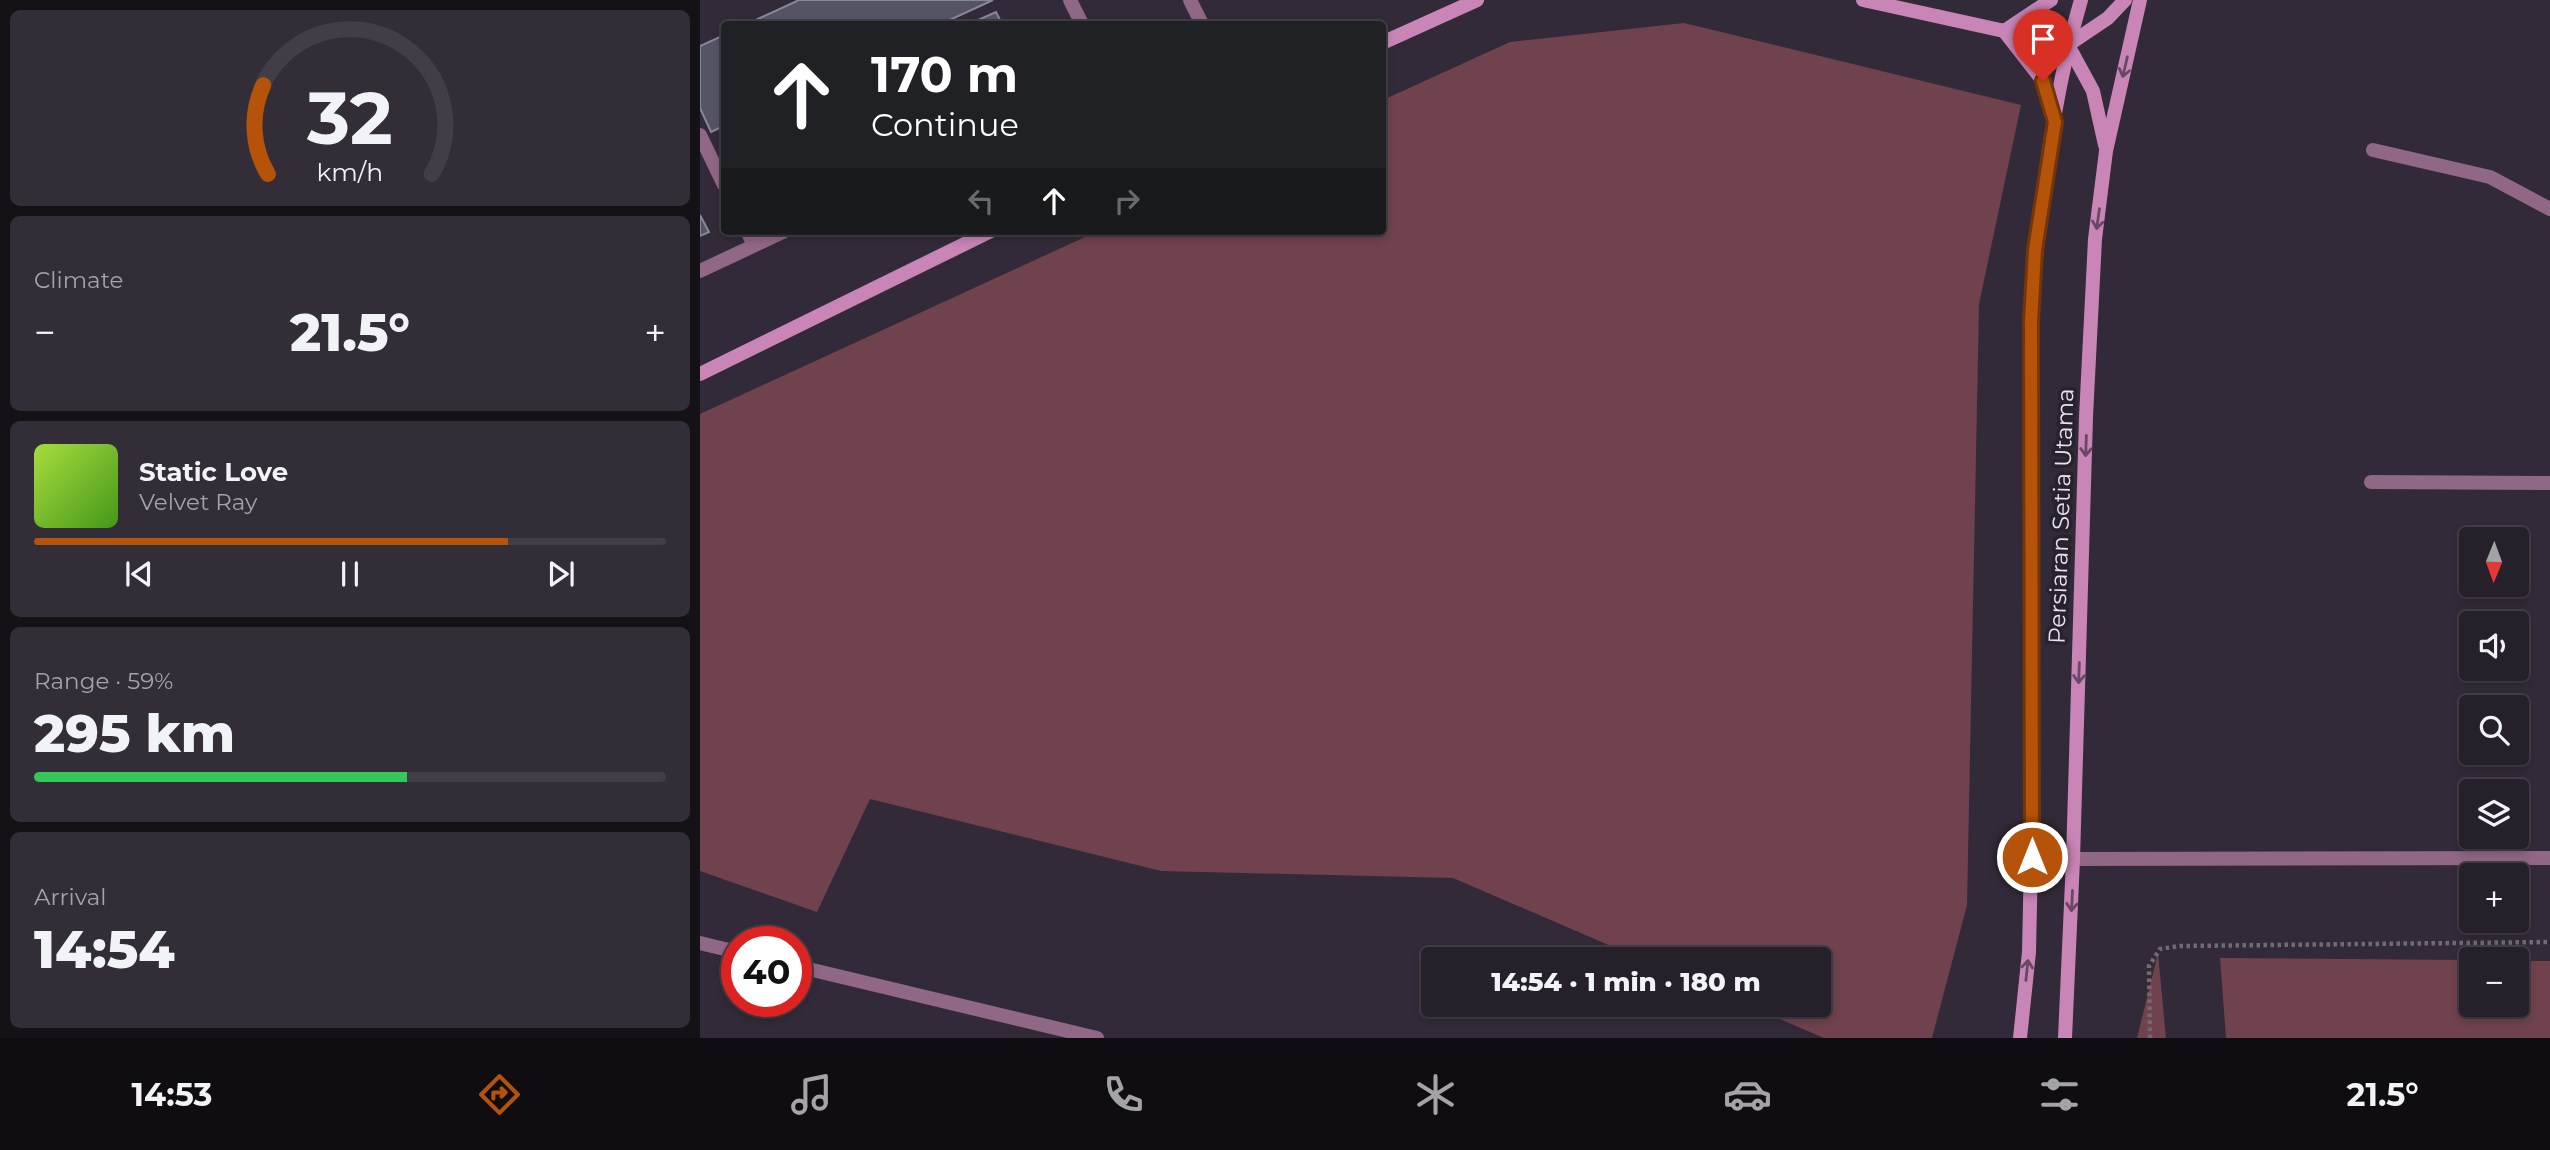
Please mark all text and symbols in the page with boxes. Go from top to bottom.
pin [2013,9,2073,81]
icon: arrive [2024,20,2062,58]
text: 170 m [871,45,1018,104]
icon: ahead [756,49,847,140]
one-way arrow [2118,55,2132,78]
text: 32 [306,74,393,162]
text: Continue [871,105,1019,144]
text: km/h [317,157,383,187]
icon: left [962,182,1000,220]
icon: ahead [1035,182,1073,220]
icon: right [1108,182,1146,220]
one-way arrow [2091,207,2104,229]
text: Climate [34,266,123,294]
text: 21.5° [290,301,410,364]
text: − [34,309,56,356]
text: + [644,309,666,356]
street label: Persiaran Setia Utama [2043,388,2079,644]
one-way arrow [2079,434,2092,457]
text: Static Love [139,456,288,488]
text: Velvet Ray [139,488,257,516]
north arrow [2459,527,2529,597]
map controls [2459,527,2529,1017]
icon: previous [120,555,158,593]
icon: pause [331,555,369,593]
icon: next [542,555,580,593]
button: sound [2459,611,2529,681]
one-way arrow [2072,661,2085,684]
text: Range · 59% [34,667,173,695]
button: search [2459,695,2529,765]
text: 295 km [34,702,235,765]
button: layers [2459,779,2529,849]
position arrow [1995,820,2069,894]
button: + [2459,863,2529,933]
text: Arrival [34,883,107,911]
one-way arrow [2065,889,2078,912]
text: 14:54 [34,918,175,981]
speed limit sign: 40 [721,926,812,1017]
button: − [2459,947,2529,1017]
one-way arrow [2021,959,2034,982]
text: 14:54 · 1 min · 180 m [1491,966,1761,998]
icon: directions [475,1070,524,1119]
icon: music [787,1070,836,1119]
icon: phone [1099,1070,1148,1119]
icon: climate [1411,1070,1460,1119]
icon: car [1723,1070,1772,1119]
icon: filters [2035,1070,2084,1119]
text: 14:53 [131,1075,212,1114]
text: 21.5° [2347,1075,2419,1114]

